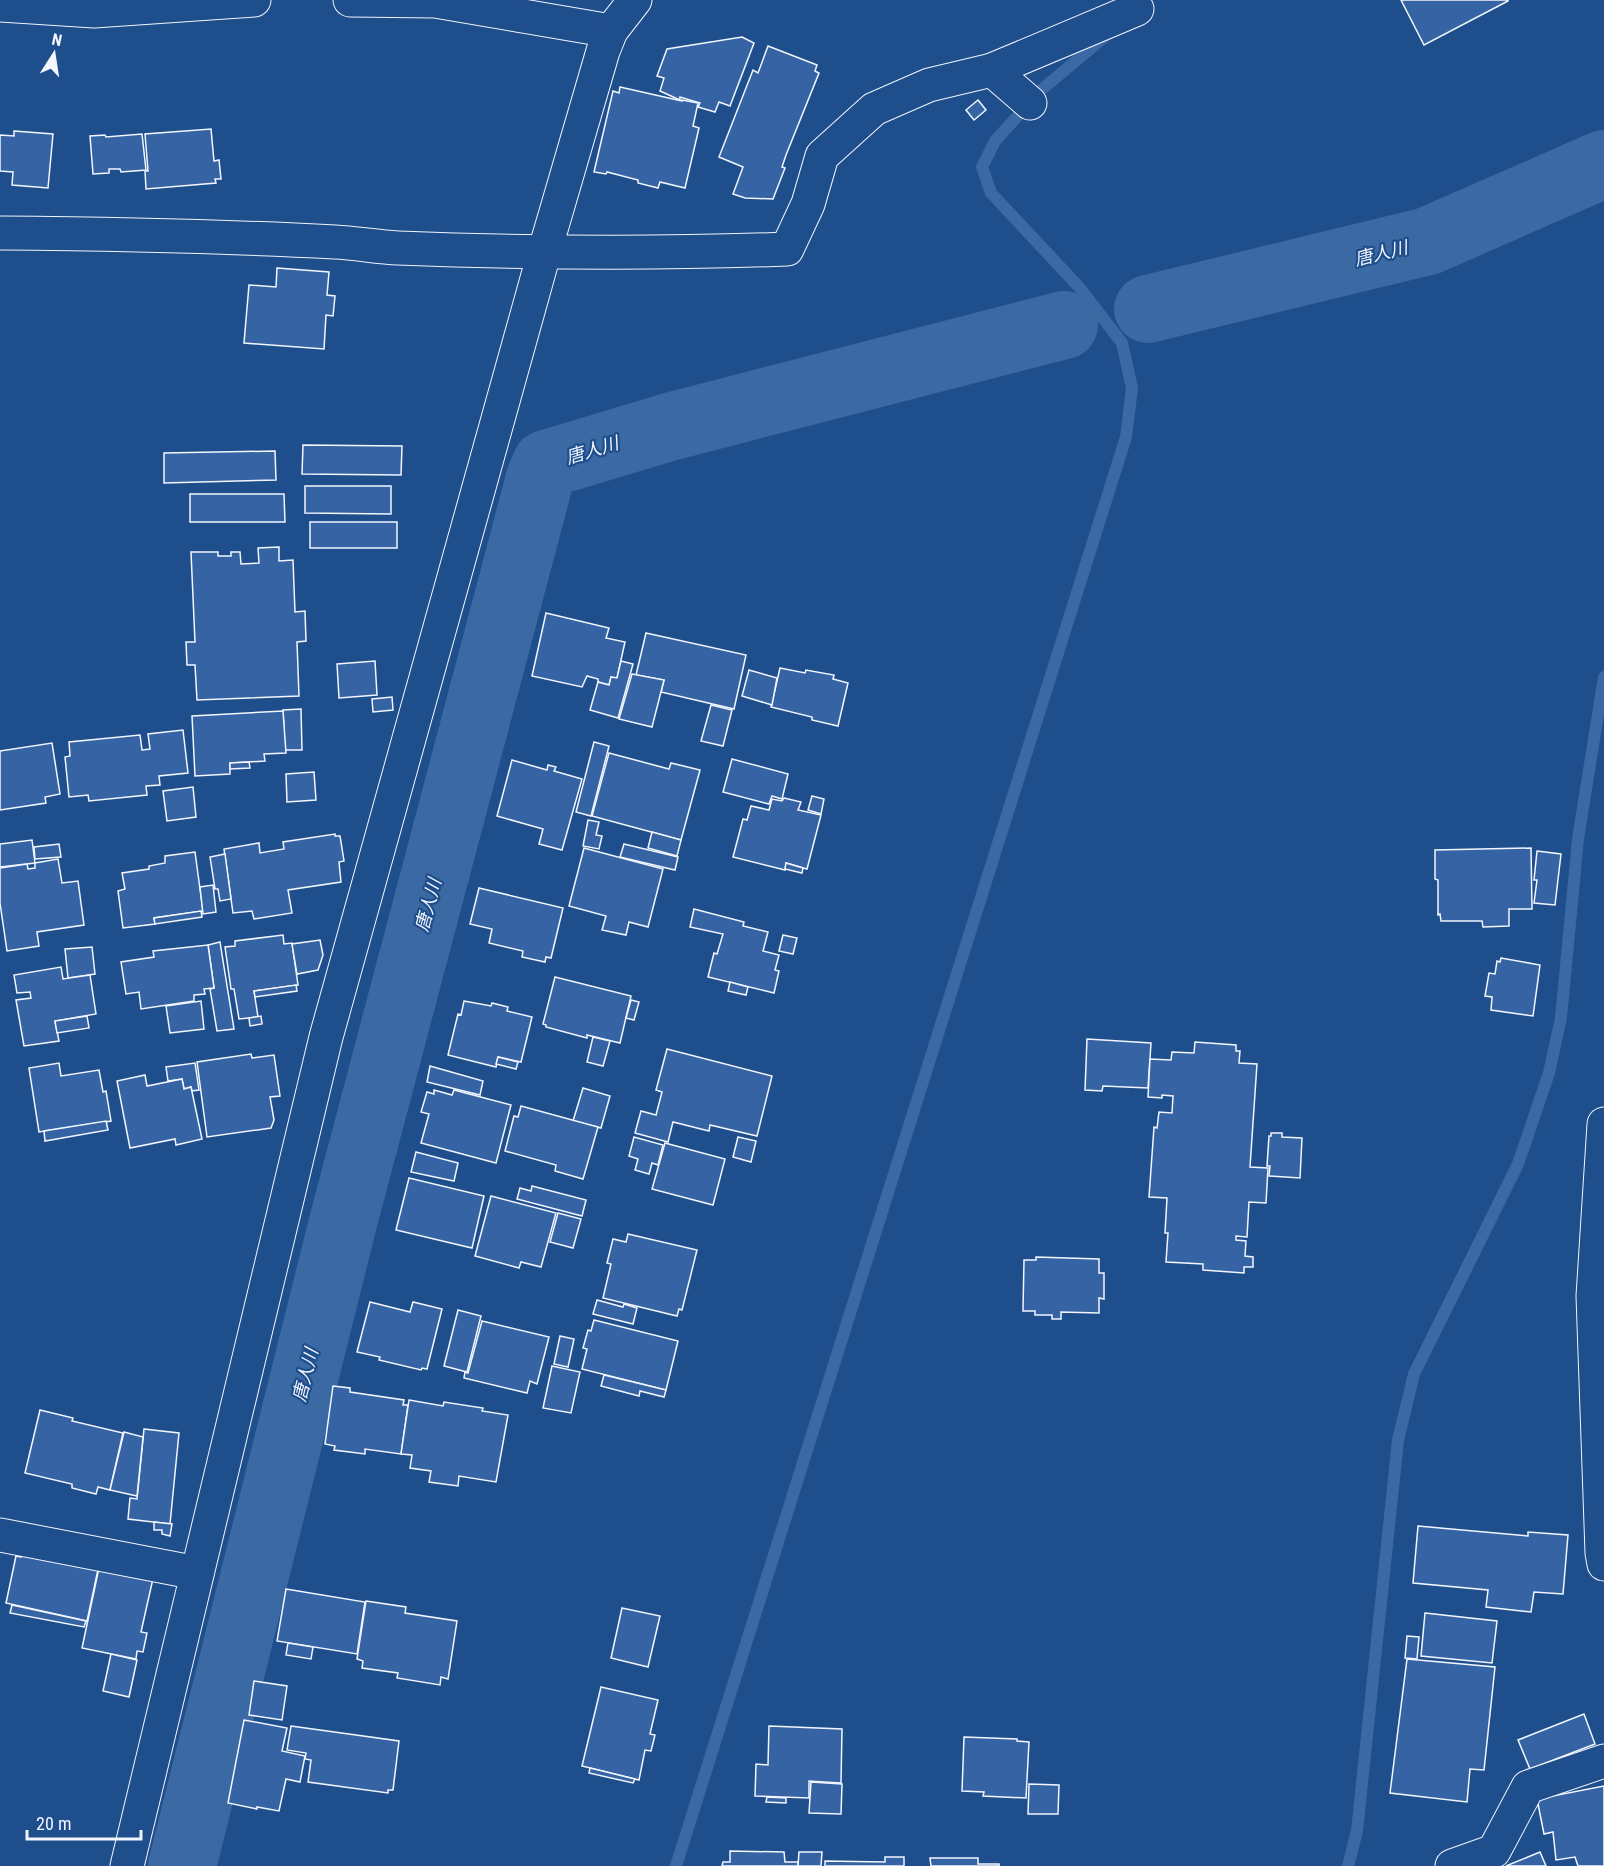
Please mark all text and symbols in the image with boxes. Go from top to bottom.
north arrow [24,24,84,84]
text: N [50,30,64,50]
water label: 唐人川 [1352,236,1412,270]
water label: 唐人川 [563,431,623,468]
water label: 唐人川 [411,874,446,934]
water label: 唐人川 [288,1344,322,1404]
scale bar [27,1803,141,1841]
text: 20 m [36,1813,71,1834]

